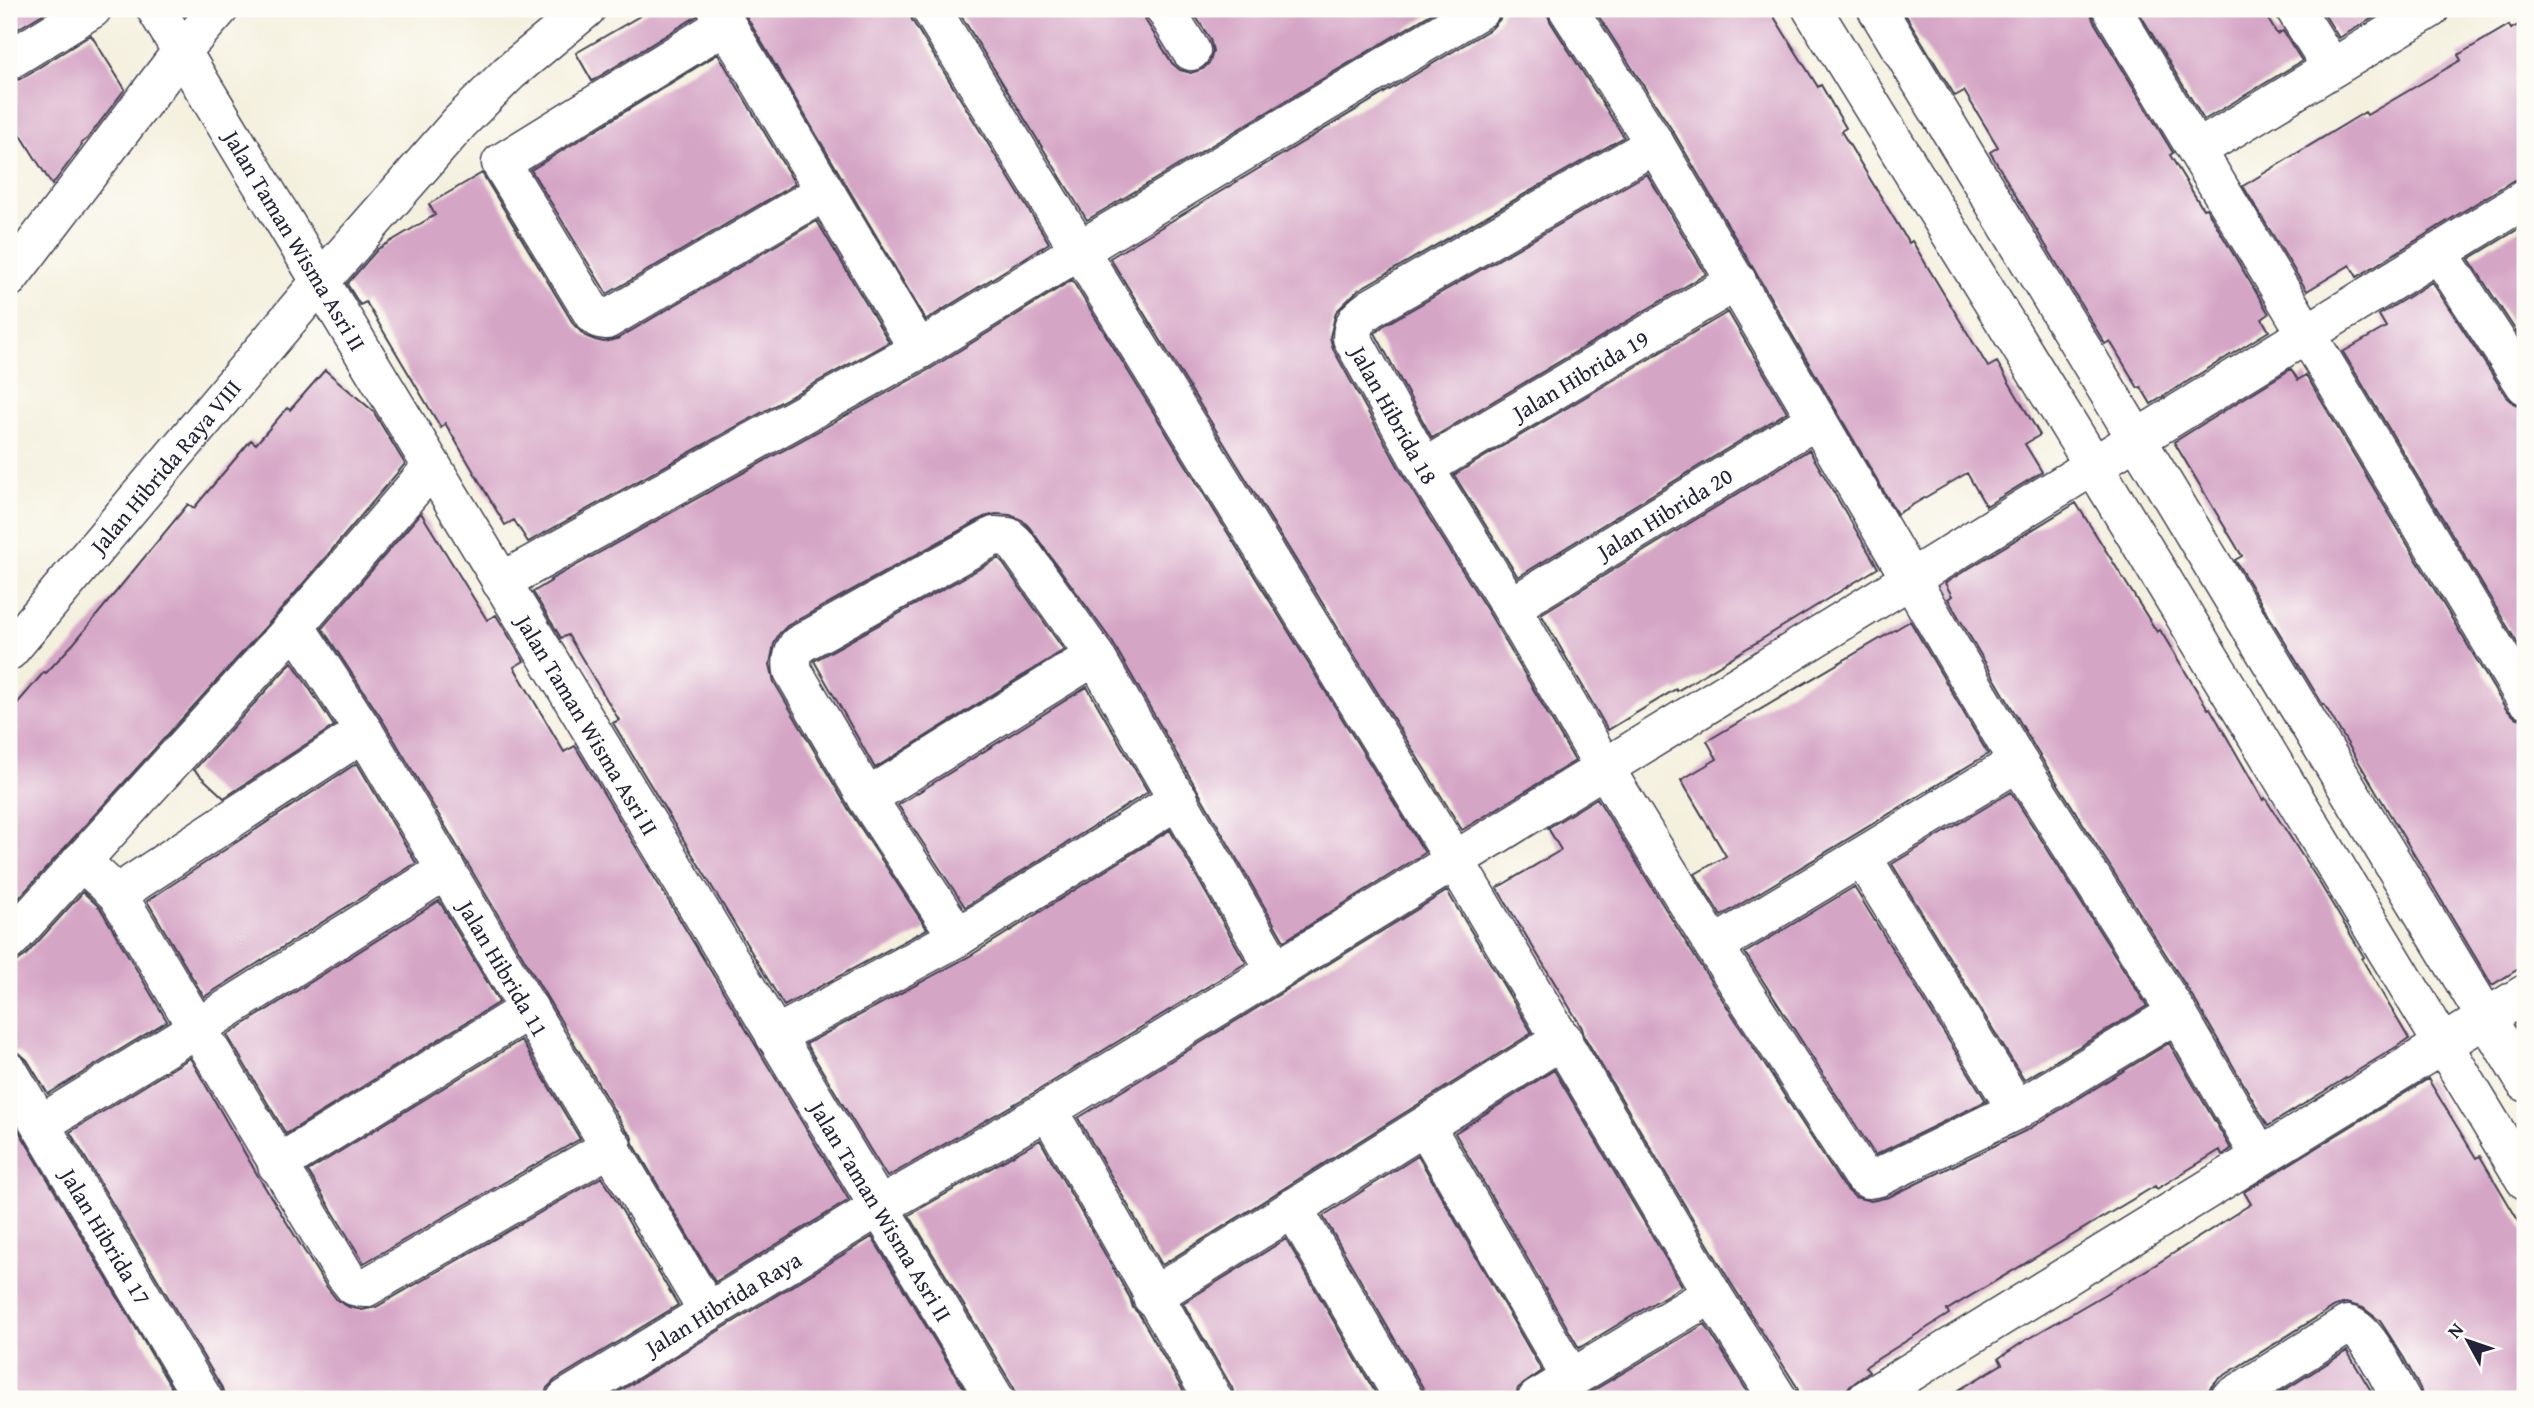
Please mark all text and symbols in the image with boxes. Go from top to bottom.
street label: Jalan Taman Wisma Asri II [215,121,375,357]
street label: Jalan Hibrida 19 [1503,321,1655,430]
street label: Jalan Hibrida 18 [1341,337,1446,490]
street label: Jalan Hibrida Raya VIII [80,372,248,563]
street label: Jalan Hibrida 20 [1588,459,1738,569]
street label: Jalan Taman Wisma Asri II [507,606,667,841]
street label: Jalan Hibrida 11 [449,891,557,1043]
street label: Jalan Taman Wisma Asri II [801,1092,961,1328]
street label: Jalan Hibrida 17 [52,1159,160,1311]
street label: Jalan Hibrida Raya [636,1242,807,1365]
north arrow [2432,1306,2502,1376]
text: N [2440,1316,2470,1344]

